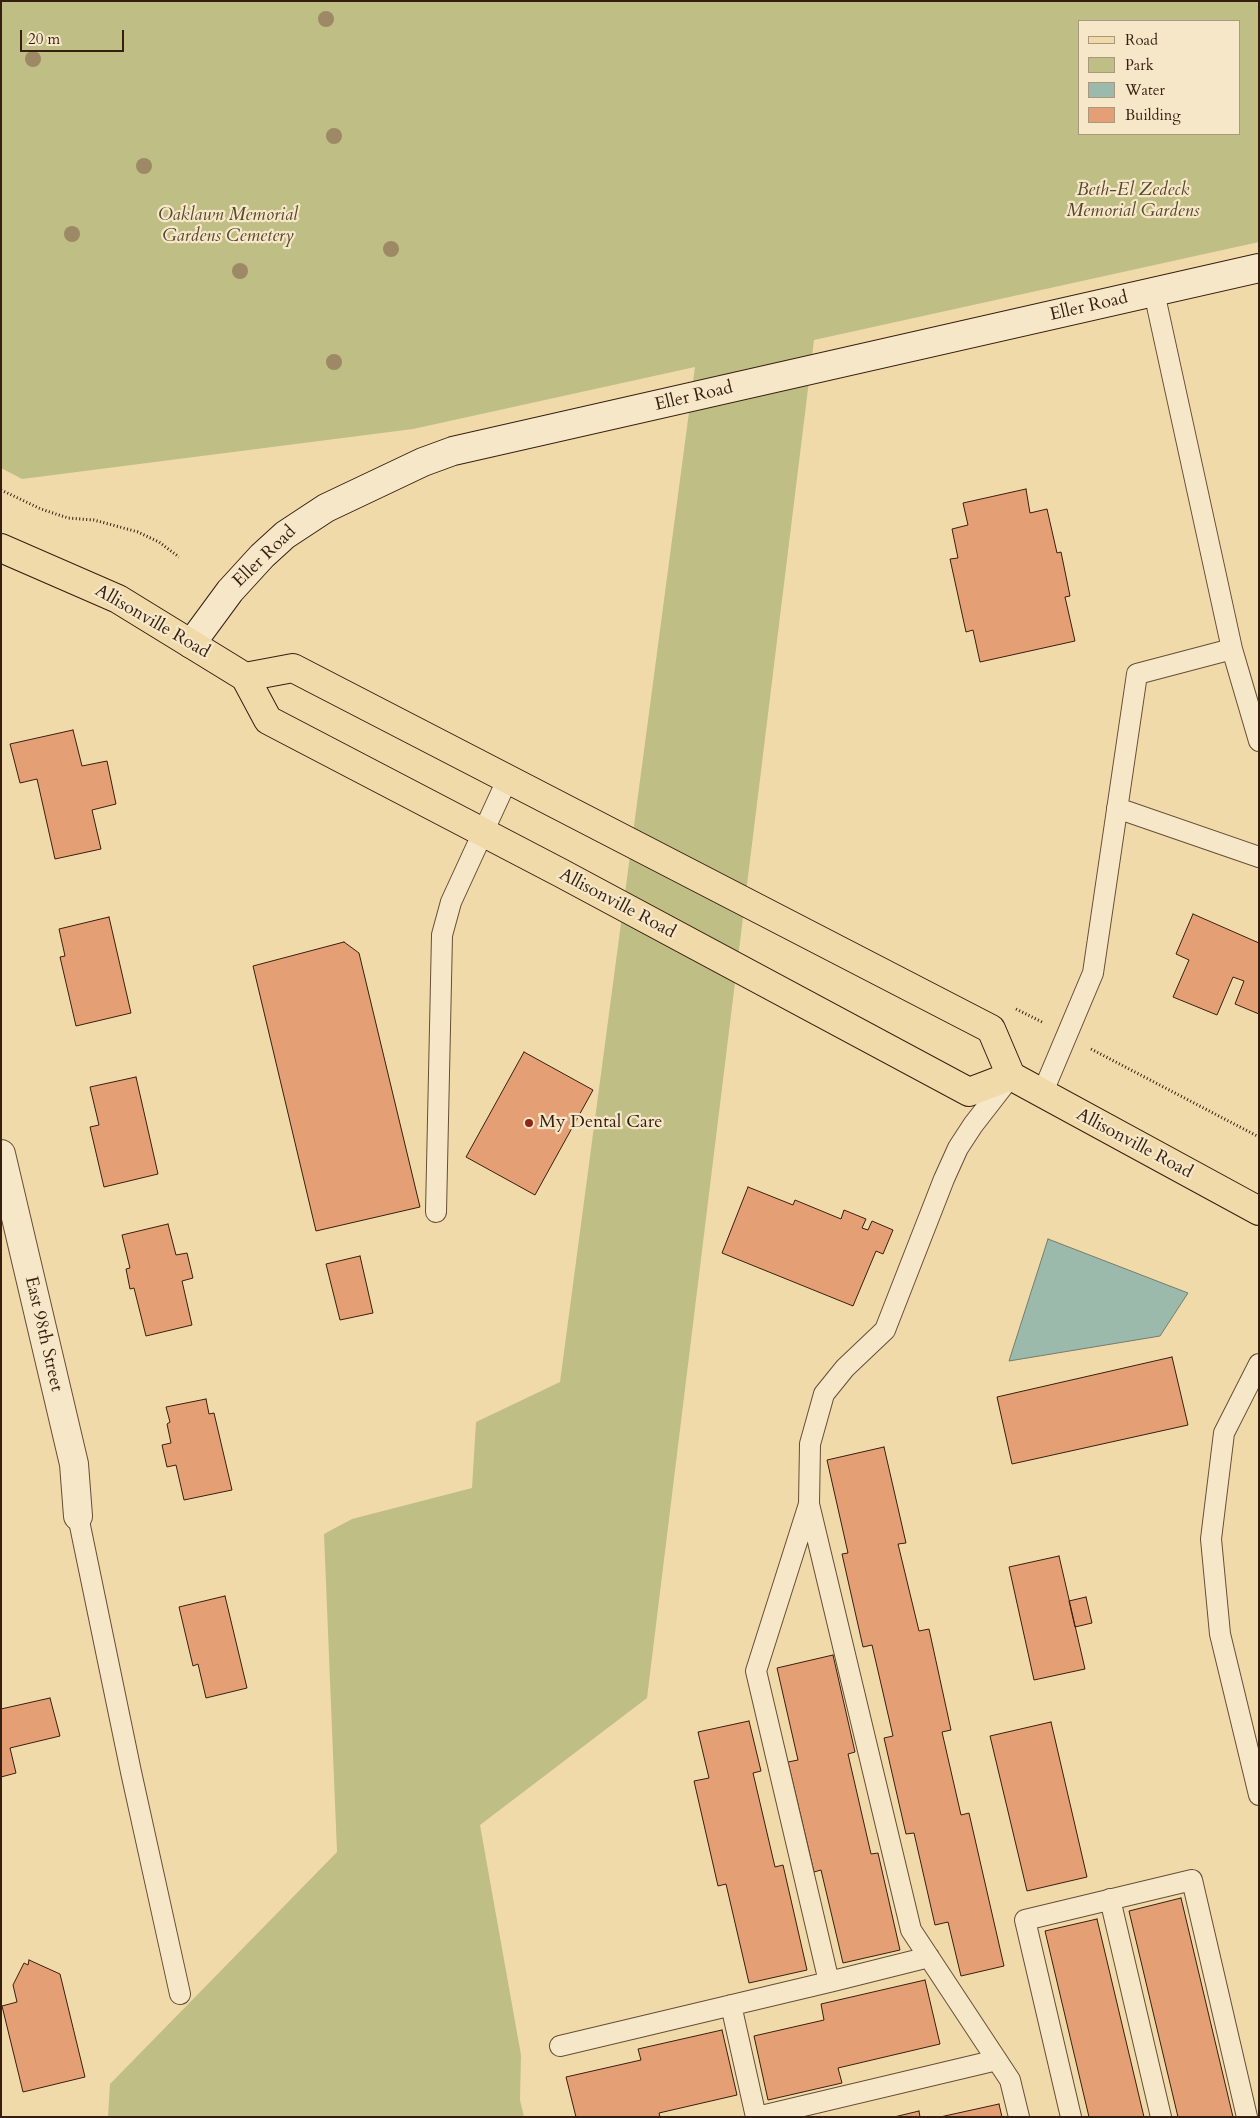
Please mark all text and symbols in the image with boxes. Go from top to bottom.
scale bar [22,20,126,52]
legend [1078,20,1240,135]
text: 20 m [28,29,60,49]
text: Road [1125,30,1158,50]
text: Park [1125,55,1154,75]
text: Water [1125,80,1165,100]
text: Building [1125,105,1181,125]
park label: Beth-El Zedeck Memorial Gardens [1067,180,1199,222]
park label: Oaklawn Memorial Gardens Cemetery [158,205,298,248]
street label: Eller Road [1048,288,1130,326]
street label: Eller Road [653,378,735,416]
street label: Eller Road [229,522,301,592]
street label: Allisonville Road [91,580,213,664]
street label: Allisonville Road [555,864,679,944]
street label: Allisonville Road [1072,1104,1196,1184]
place label: My Dental Care [539,1112,662,1134]
marker: My Dental Care [523,1117,535,1129]
street label: East 98th Street [19,1274,67,1394]

